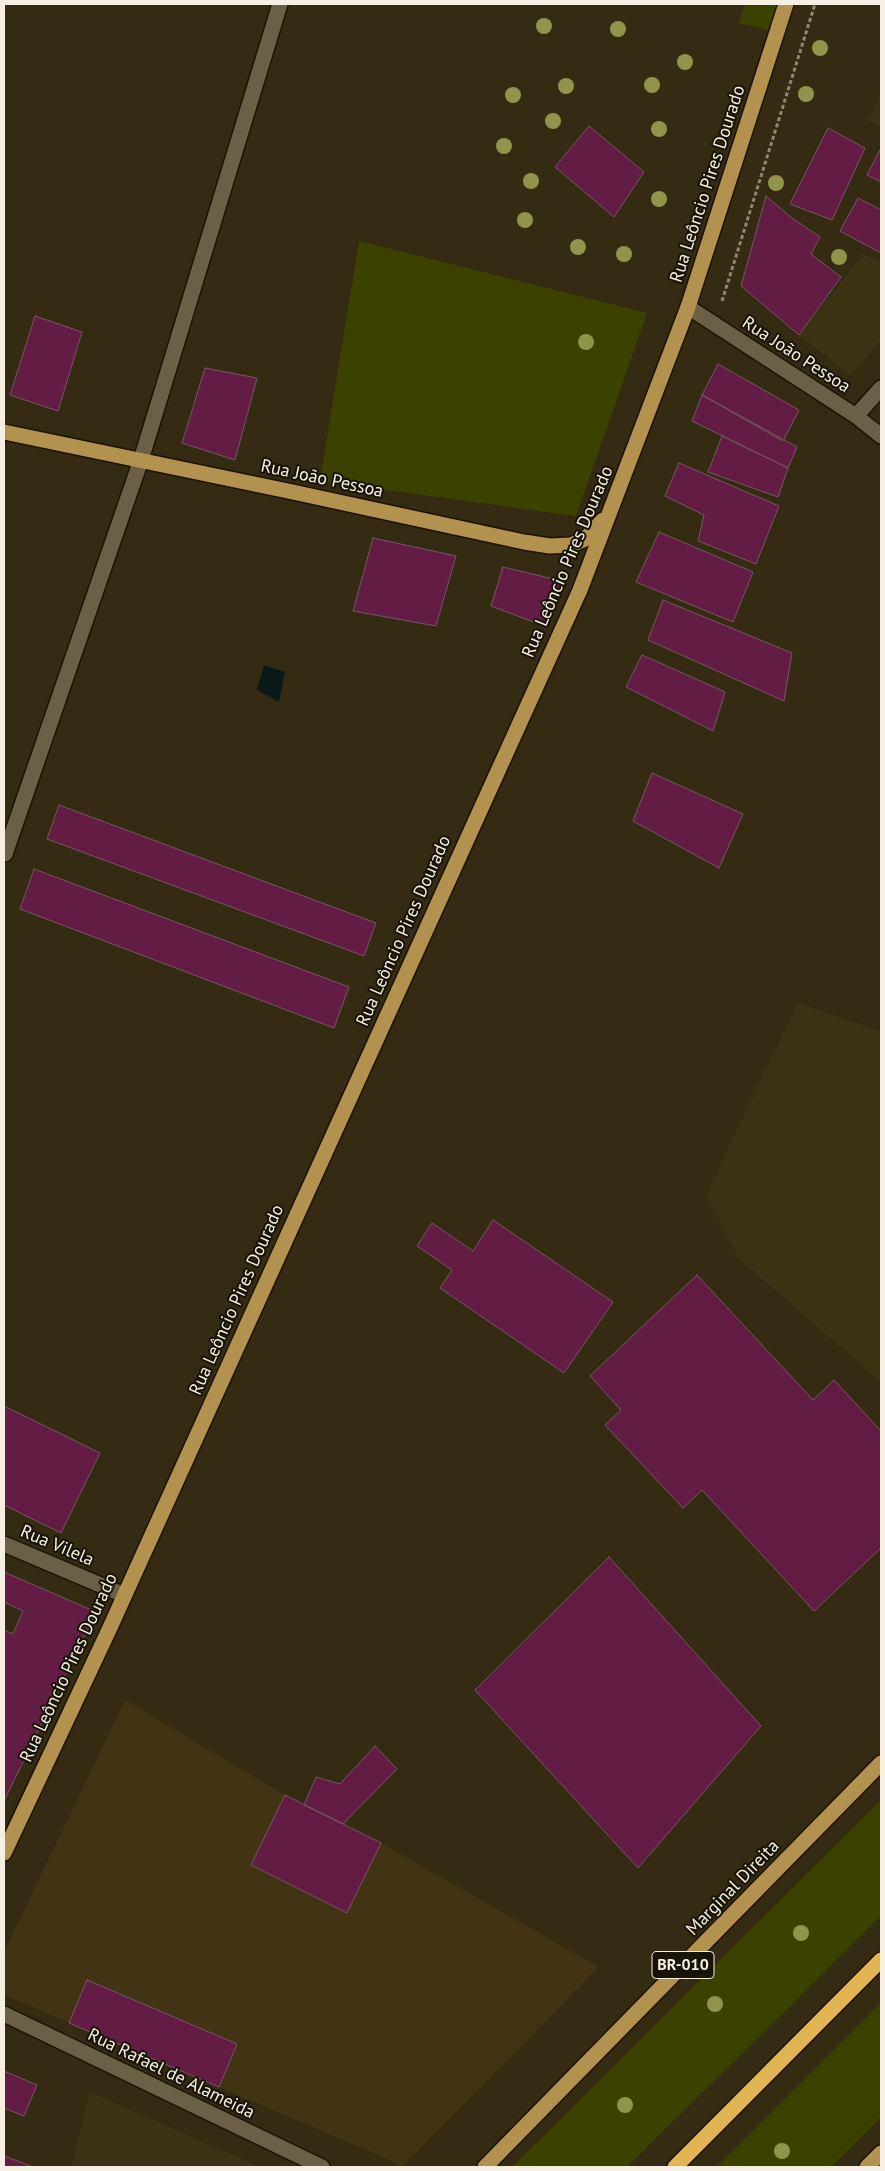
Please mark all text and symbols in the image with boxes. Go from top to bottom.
street label: Rua Leôncio Pires Dourado [666,83,750,285]
street label: Rua João Pessoa [738,312,854,398]
street label: Rua João Pessoa [259,455,385,503]
street label: Rua Leôncio Pires Dourado [518,463,618,661]
street label: Rua Leôncio Pires Dourado [352,832,456,1030]
street label: Rua Leôncio Pires Dourado [185,1201,289,1399]
street label: Rua Vilela [17,1521,97,1571]
street label: Rua Leôncio Pires Dourado [16,1570,122,1766]
street label: Marginal Direita [682,1836,784,1940]
road number: BR-010 [652,1952,714,1978]
street label: Rua Rafael de Alameida [84,2024,258,2124]

